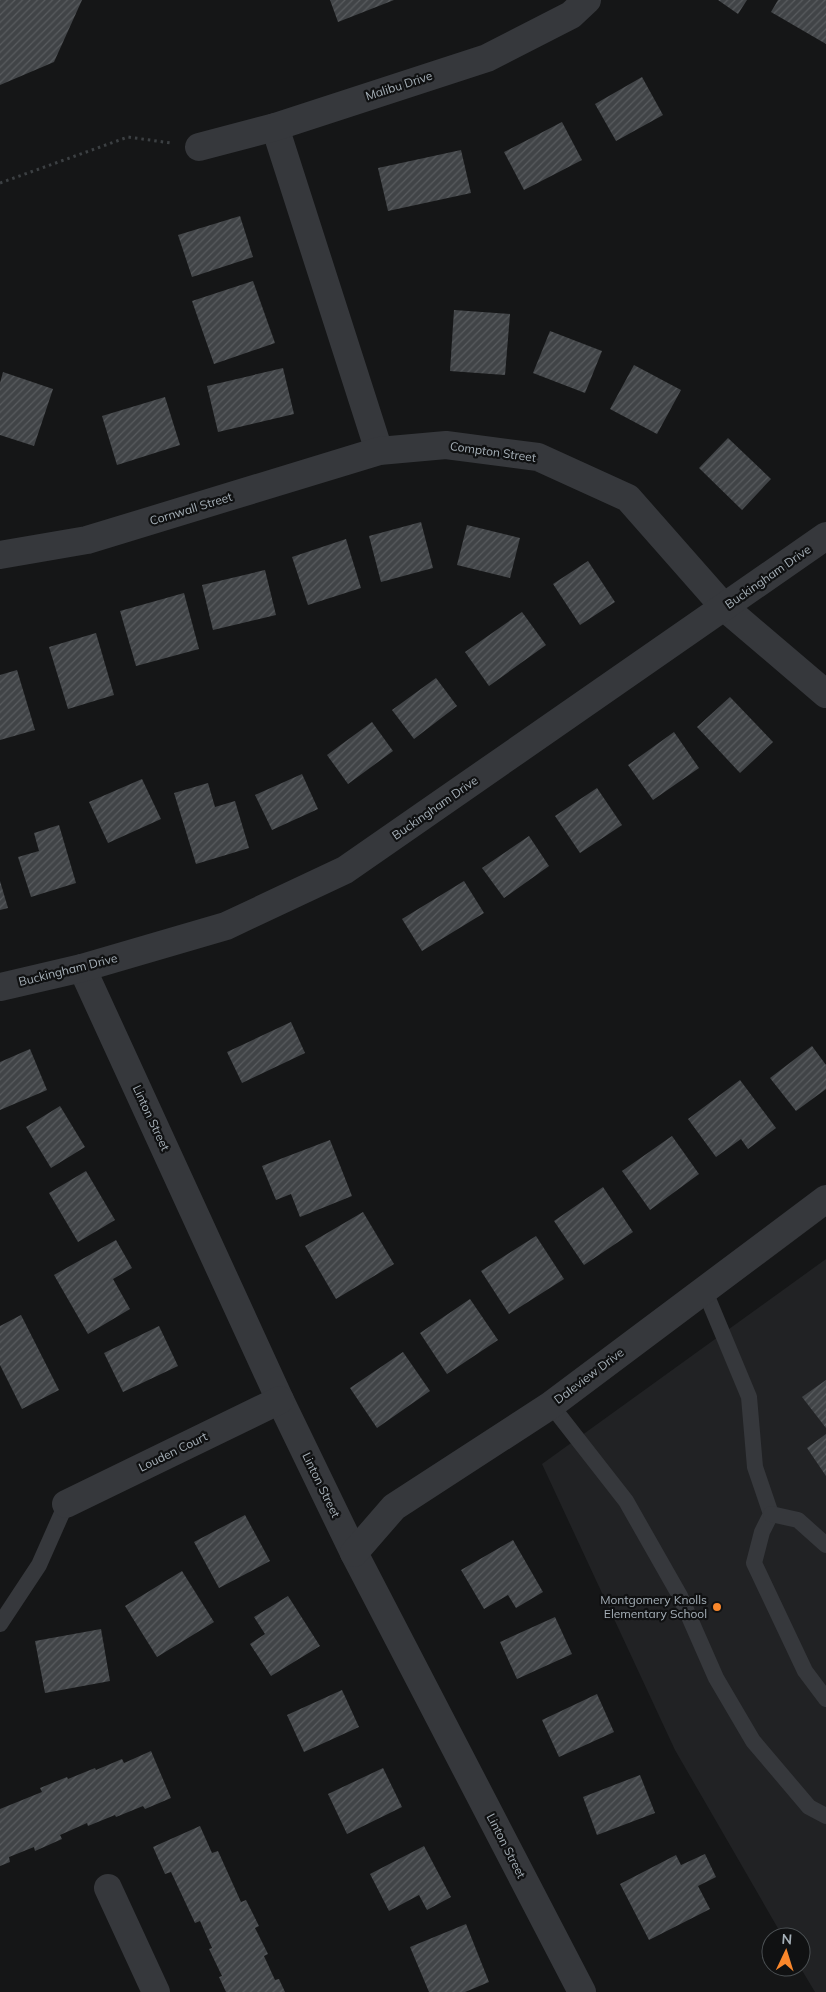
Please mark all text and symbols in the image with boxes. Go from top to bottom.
street label: Malibu Drive [364,68,434,103]
street label: Compton Street [449,438,537,465]
street label: Cornwall Street [148,489,234,528]
street label: Buckingham Drive [722,541,813,612]
street label: Buckingham Drive [389,772,480,843]
street label: Buckingham Drive [17,950,119,989]
street label: Linton Street [130,1083,173,1153]
street label: Daleview Drive [551,1344,627,1407]
street label: Louden Court [136,1428,210,1475]
street label: Linton Street [299,1450,344,1520]
place label: Montgomery Knolls Elementary School [600,1592,707,1621]
marker: Montgomery Knolls Elementary School [711,1601,723,1613]
street label: Linton Street [484,1811,529,1881]
north arrow [761,1927,811,1977]
text: N [781,1930,793,1948]

